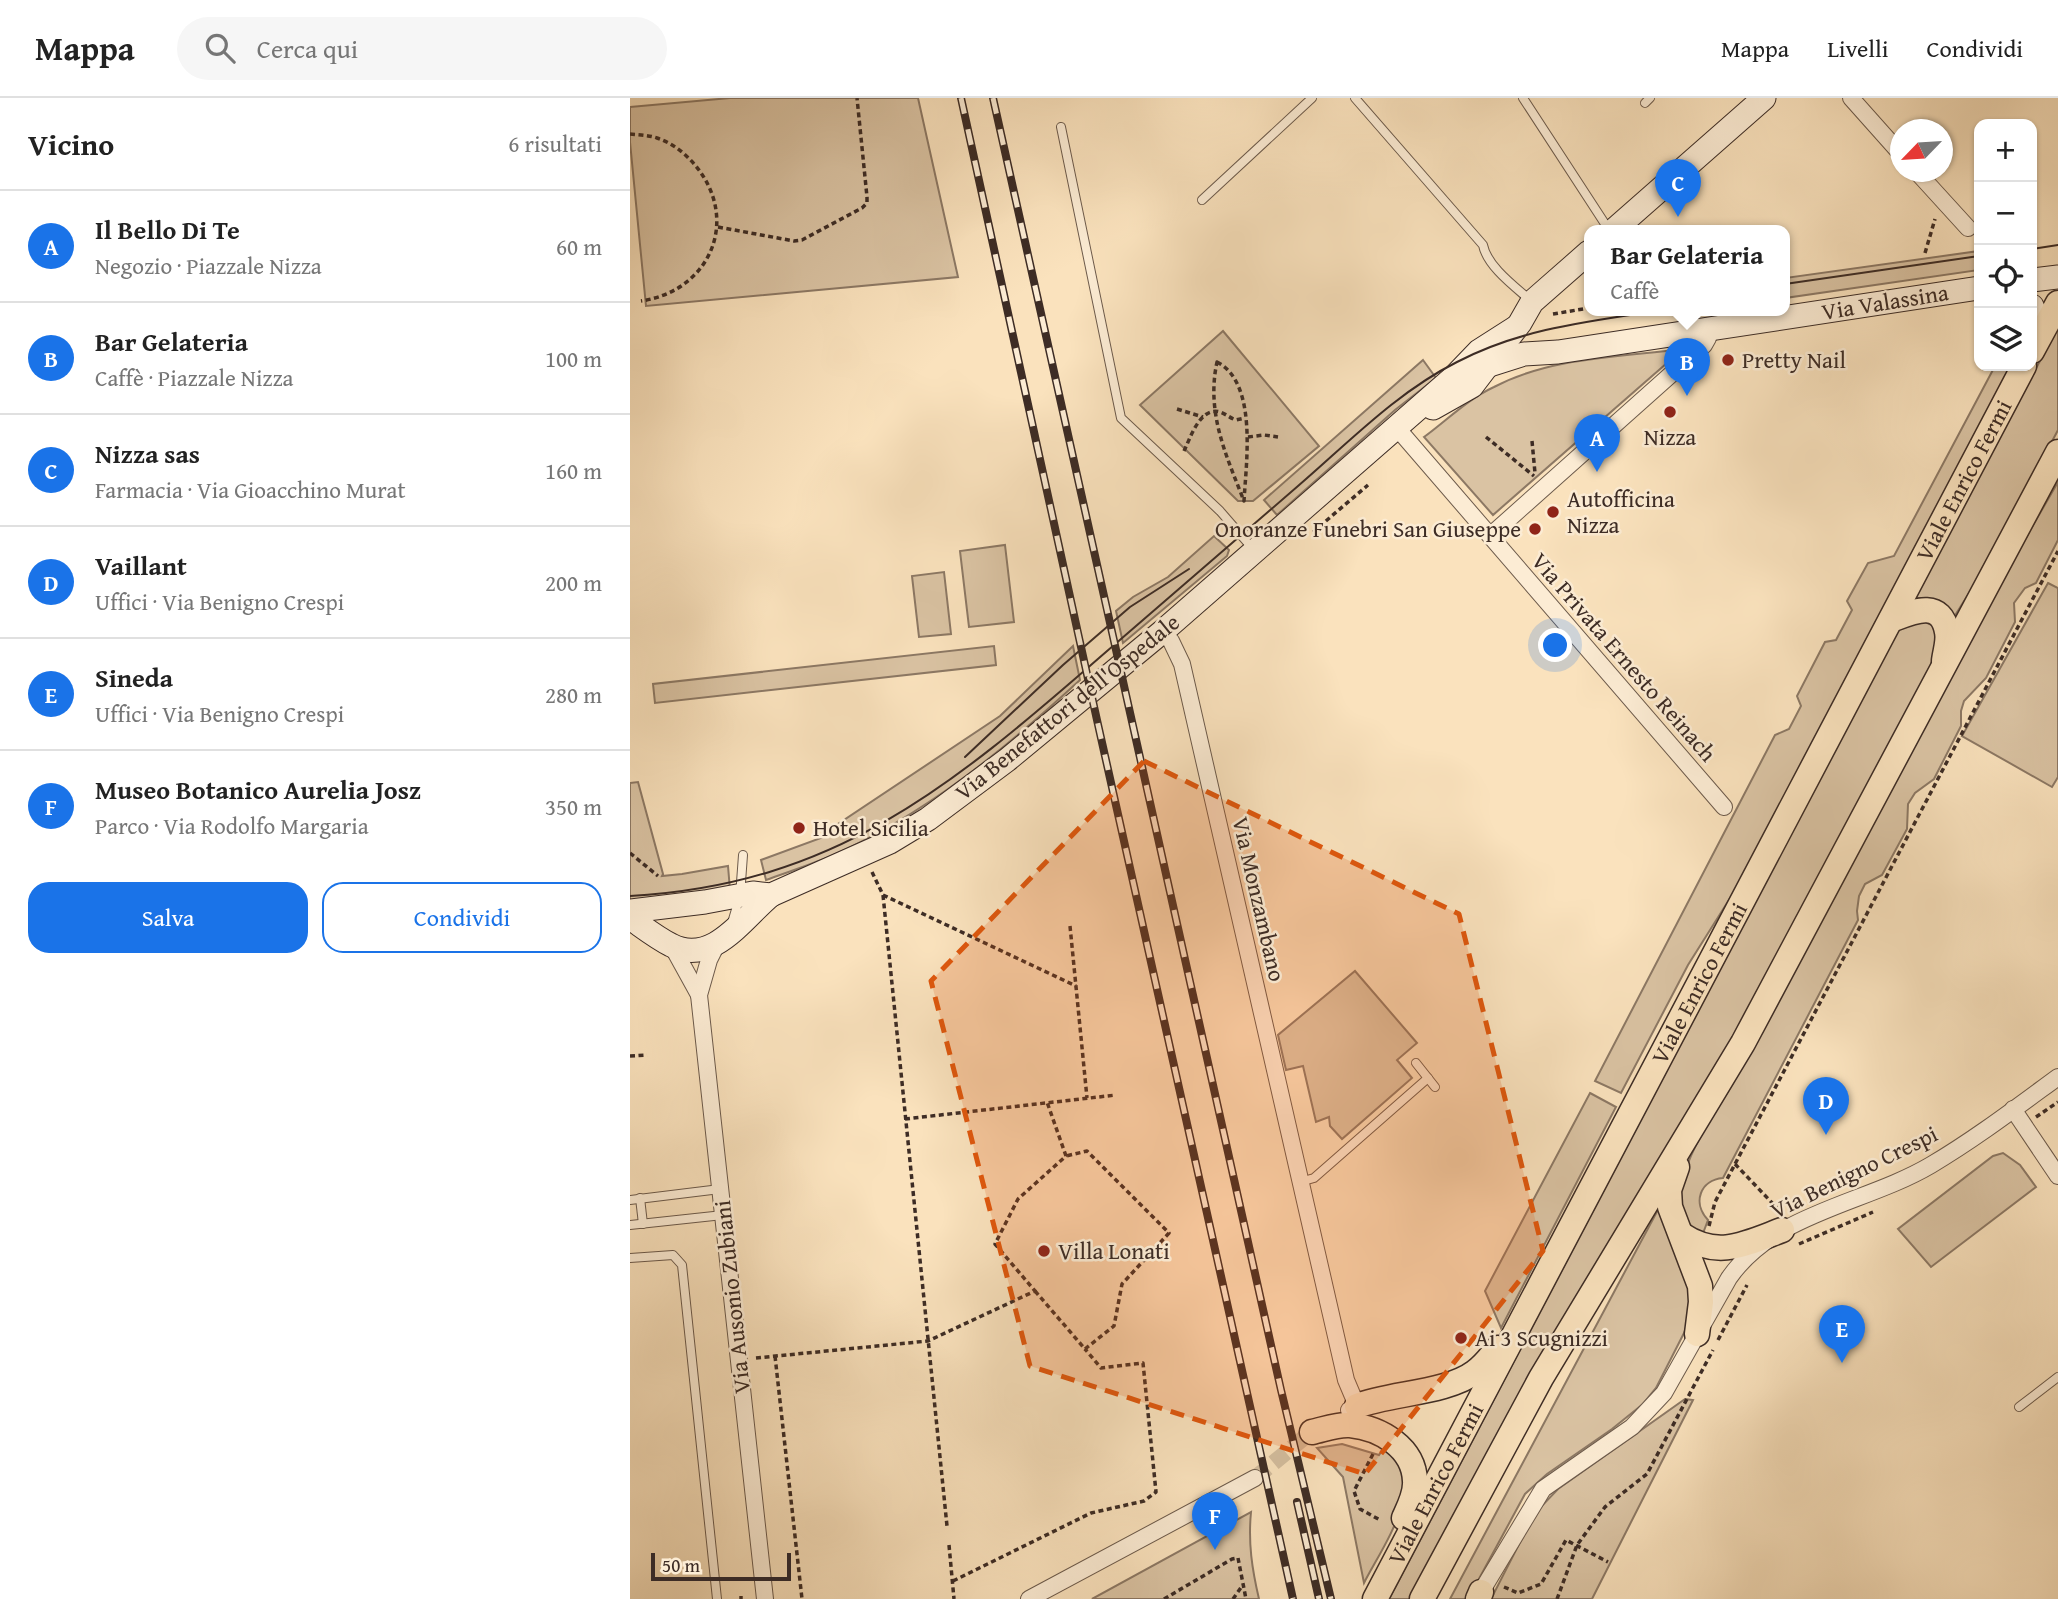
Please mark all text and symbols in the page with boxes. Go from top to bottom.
search box [177,17,667,80]
text: Mappa [35,24,135,72]
icon: search [201,29,239,67]
text: Cerca qui [257,29,358,68]
text: Mappa [1721,31,1789,66]
text: Livelli [1827,31,1888,66]
text: Condividi [1926,31,2023,66]
north arrow [1890,119,1953,182]
map controls [1974,119,2037,371]
button: + [1974,119,2037,182]
text: Vicino [28,122,114,166]
text: 6 risultati [508,127,602,160]
pin: C [1655,159,1701,217]
button: − [1974,182,2037,245]
text: Il Bello Di Te [95,210,240,249]
popup [1584,225,1790,316]
text: A [44,230,58,263]
text: 60 m [556,230,602,263]
text: Bar Gelateria [1611,235,1763,274]
button: locate [1974,245,2037,308]
text: Negozio · Piazzale Nizza [95,249,322,282]
text: Caffè [1611,274,1659,307]
street label: Via Valassina [1819,275,1951,328]
button: layers [1974,308,2037,371]
text: Bar Gelateria [95,322,248,361]
pin: B [1664,338,1710,396]
text: B [44,342,58,375]
text: 100 m [545,342,602,375]
place label: Pretty Nail [1742,343,1846,376]
marker: Pretty Nail [1720,352,1736,368]
text: Caffè · Piazzale Nizza [95,361,293,394]
street label: Viale Enrico Fermi [1907,394,2019,567]
marker: Nizza [1662,404,1678,420]
pin: A [1574,414,1620,472]
place label: Nizza [1644,420,1696,453]
text: Nizza sas [95,434,200,473]
text: C [44,454,58,487]
text: 160 m [545,454,602,487]
text: Farmacia · Via Gioacchino Murat [95,473,406,506]
place label: Autofficina Nizza [1567,482,1675,541]
marker: Autofficina Nizza [1545,504,1561,520]
place label: Onoranze Funebri San Giuseppe [1215,512,1521,545]
marker: Onoranze Funebri San Giuseppe [1527,521,1543,537]
street label: Via Privata Ernesto Reinach [1524,545,1725,769]
text: Vaillant [95,546,187,585]
text: D [44,566,58,599]
text: 200 m [545,566,602,599]
text: Uffici · Via Benigno Crespi [95,585,344,618]
street label: Via Benefattori dell'Ospedale [947,605,1186,808]
your location [1538,628,1572,662]
text: Sineda [95,658,173,697]
text: E [45,678,57,711]
text: 280 m [545,678,602,711]
text: Uffici · Via Benigno Crespi [95,697,344,730]
text: Museo Botanico Aurelia Josz [95,770,421,809]
text: F [45,790,57,823]
text: 350 m [545,790,602,823]
text: Parco · Via Rodolfo Margaria [95,809,369,842]
place label: Hotel Sicilia [813,811,929,844]
street label: Via Monzambano [1225,813,1294,984]
marker: Hotel Sicilia [791,820,807,836]
button: Salva [28,882,308,953]
button: Condividi [322,882,602,953]
street label: Viale Enrico Fermi [1643,896,1755,1069]
pin: D [1803,1077,1849,1135]
street label: Via Benigno Crespi [1765,1117,1943,1226]
street label: Via Ausonio Zubiani [705,1199,758,1395]
place label: Villa Lonati [1058,1234,1170,1267]
marker: Villa Lonati [1036,1243,1052,1259]
pin: E [1819,1305,1865,1363]
place label: Ai 3 Scugnizzi [1475,1321,1608,1354]
marker: Ai 3 Scugnizzi [1453,1330,1469,1346]
street label: Viale Enrico Fermi [1379,1397,1491,1570]
pin: F [1192,1492,1238,1550]
scale bar [651,1550,791,1582]
text: 50 m [662,1551,700,1579]

